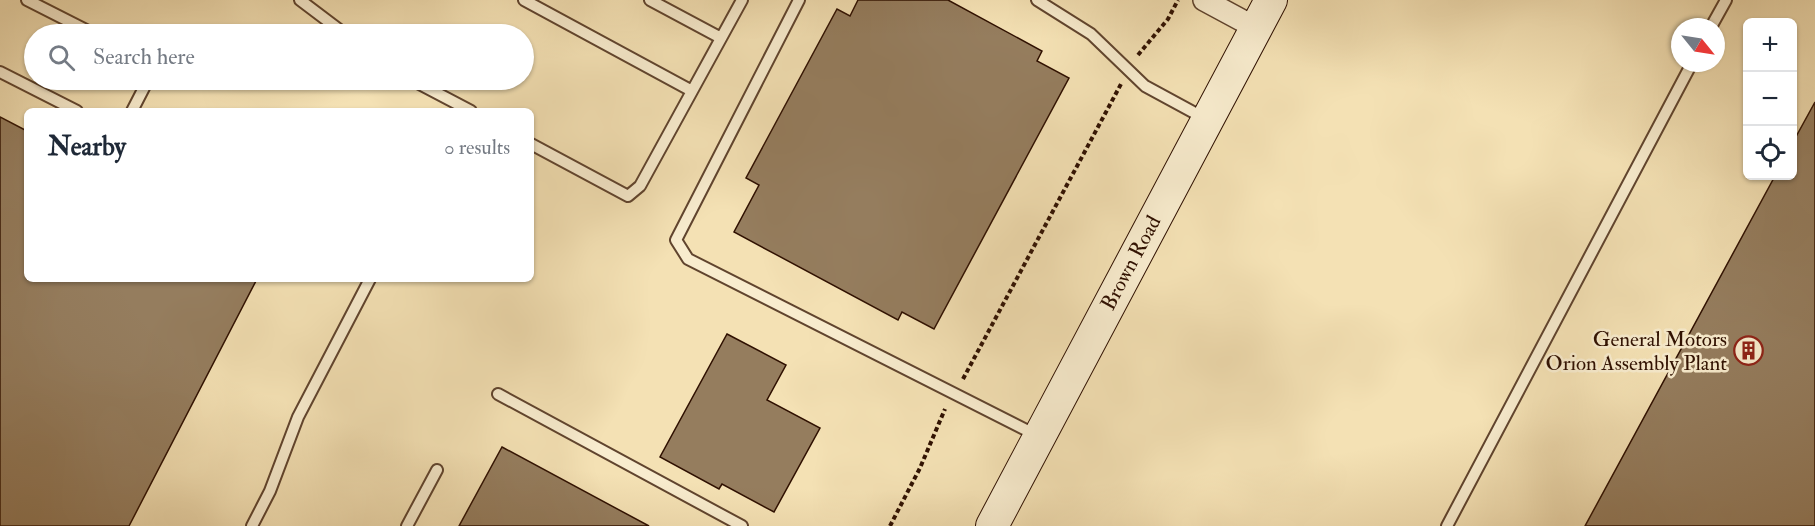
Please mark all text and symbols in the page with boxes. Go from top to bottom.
north arrow [1671,18,1725,72]
map controls [1743,18,1797,180]
button: + [1743,18,1797,72]
search box [24,24,534,90]
icon: search [45,41,78,74]
text: Search here [93,43,195,71]
button: − [1743,72,1797,126]
button: locate [1743,126,1797,180]
text: Nearby [48,131,126,163]
text: 0 results [444,135,510,160]
street label: Brown Road [1095,210,1168,315]
place label: General Motors Orion Assembly Plant [1546,326,1727,377]
building icon: General Motors Orion Assembly Plant [1732,335,1764,367]

